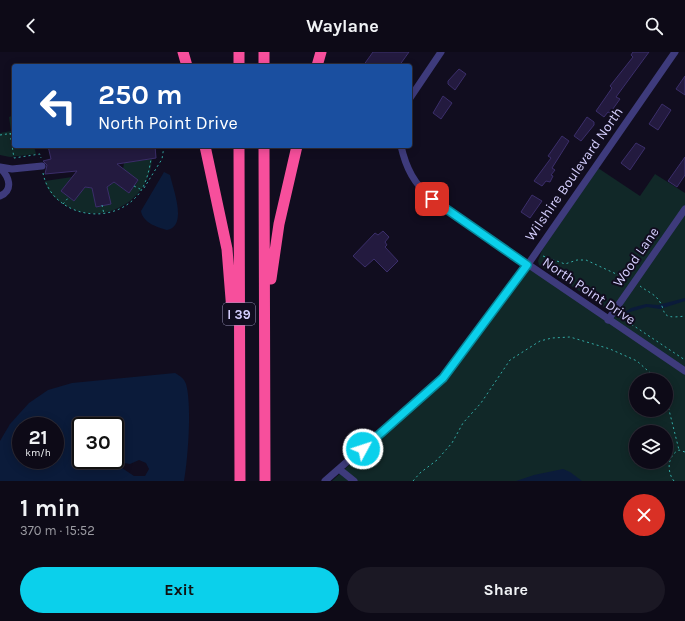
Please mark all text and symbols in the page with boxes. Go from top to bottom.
icon: back [20,15,42,37]
text: Waylane [306,15,379,37]
icon: search [643,15,665,37]
text: 250 m [98,78,183,111]
icon: left [32,80,84,132]
street label: Wilshire Boulevard North [521,104,627,244]
text: North Point Drive [98,112,238,134]
pin [415,182,449,216]
icon: arrive [421,188,443,210]
street label: Wood Lane [609,224,663,290]
street label: North Point Drive [539,254,639,328]
road number: I 39 [223,303,255,325]
map controls [629,373,673,469]
button: search [629,373,673,417]
speed limit sign: 30 [72,417,124,469]
button: layers [629,425,673,469]
text: 21 [28,426,48,449]
position arrow [342,428,384,470]
text: km/h [25,447,51,459]
text: 1 min [20,494,80,522]
button: close [623,494,665,536]
text: 370 m · 15:52 [20,523,95,538]
button: Exit [20,567,339,613]
button: Share [347,567,665,613]

